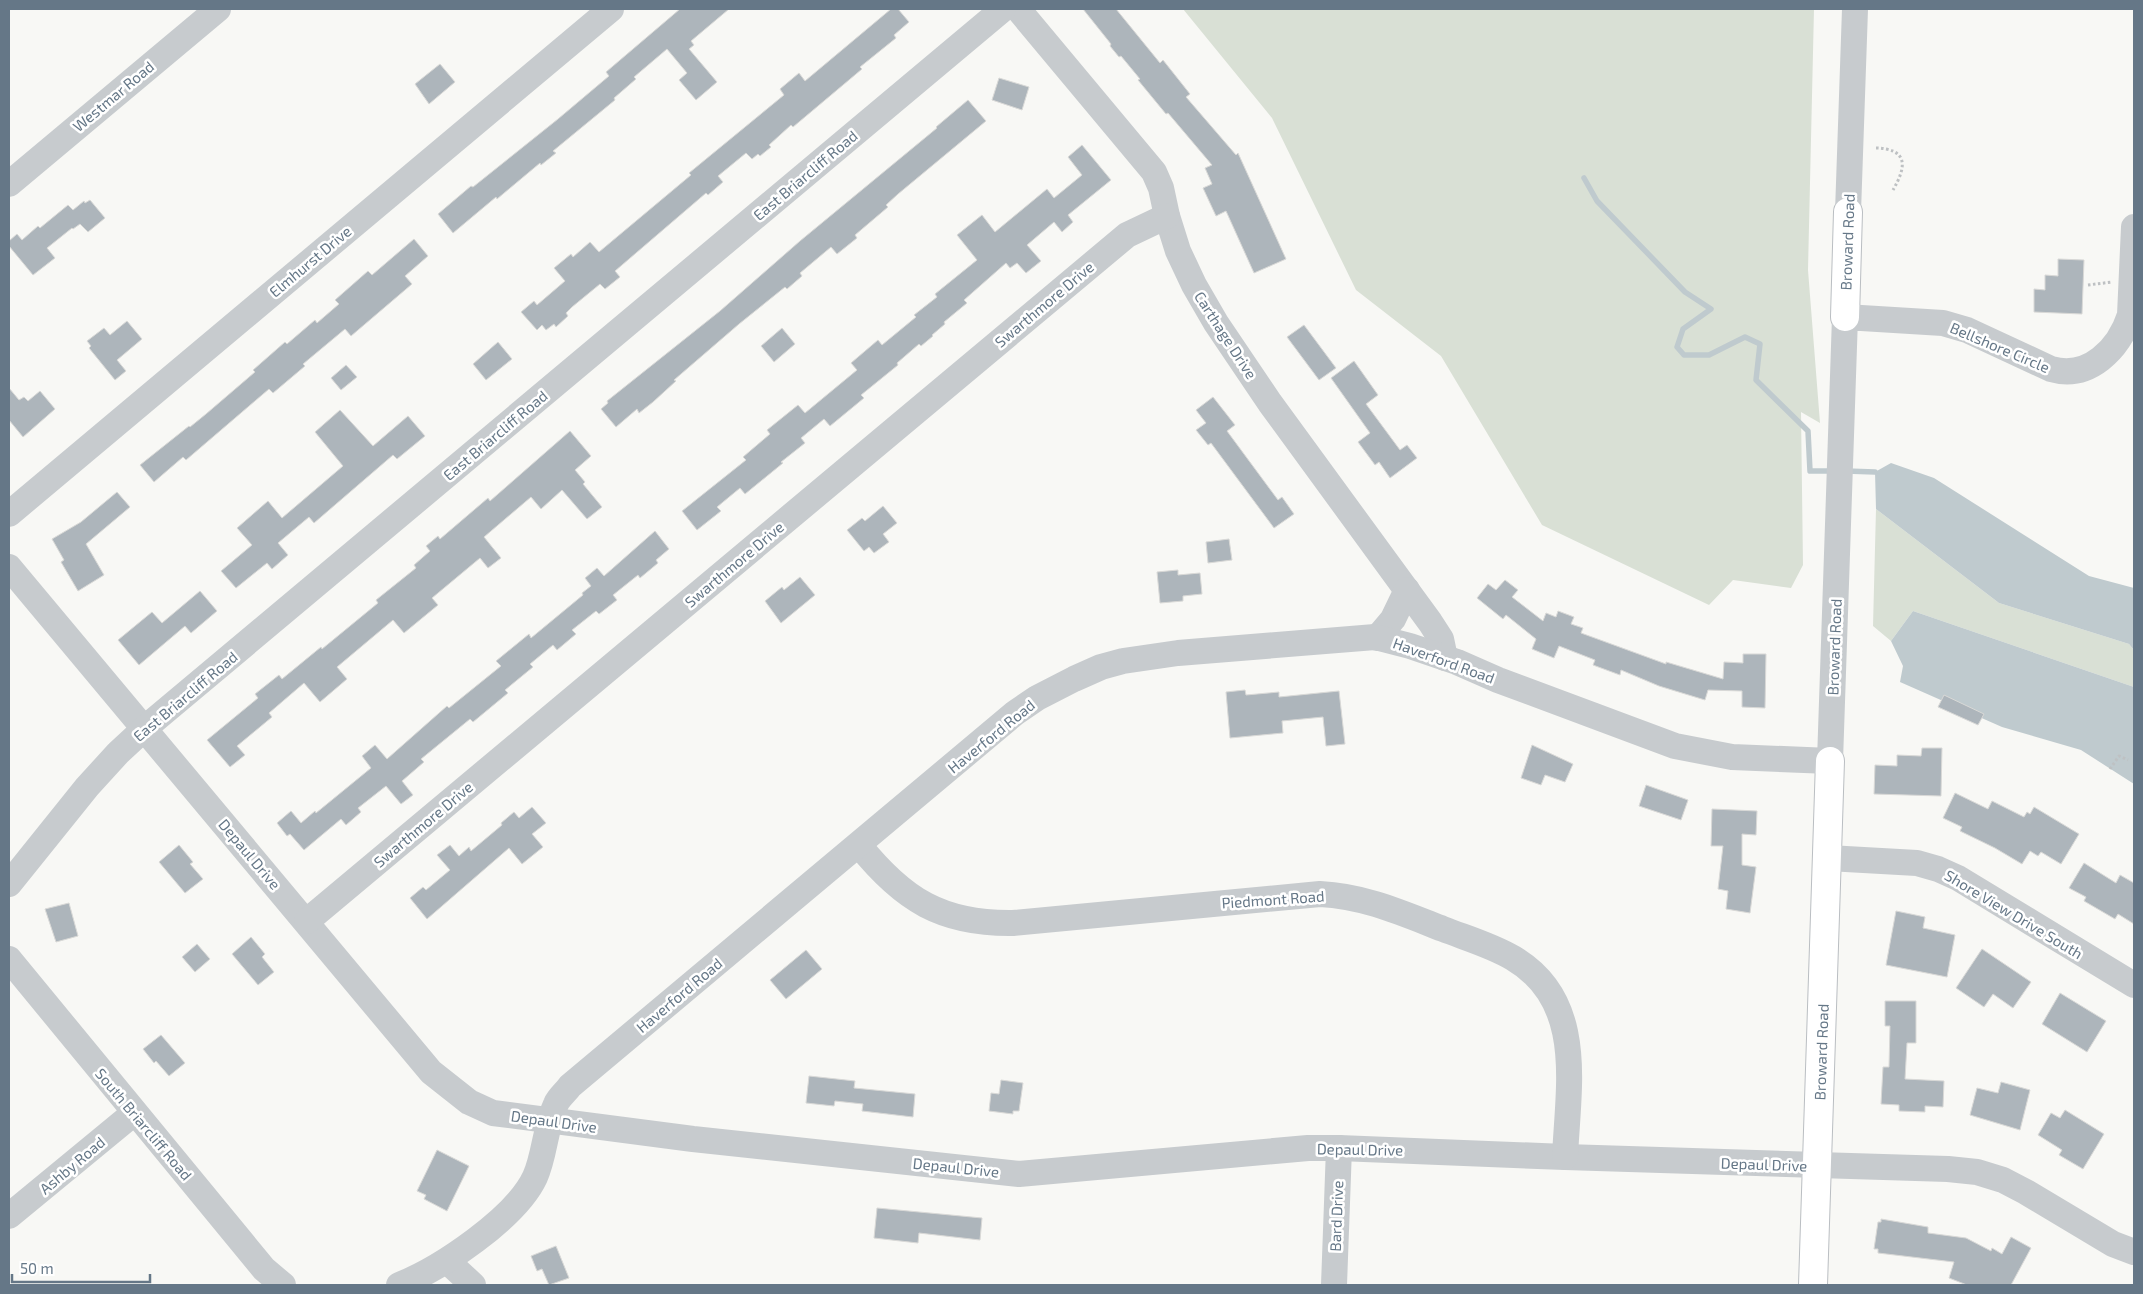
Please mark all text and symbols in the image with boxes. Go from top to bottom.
street label: Westmar Road [69,57,157,135]
street label: East Briarcliff Road [749,126,861,224]
street label: Broward Road [1836,193,1858,291]
street label: Elmhurst Drive [265,221,355,301]
street label: Swarthmore Drive [991,257,1097,351]
street label: Carthage Drive [1191,288,1261,382]
street label: Bellshore Circle [1948,318,2052,376]
street label: East Briarcliff Road [439,386,551,484]
street label: Swarthmore Drive [681,517,787,611]
street label: Broward Road [1823,598,1845,696]
street label: Haverford Road [1391,633,1497,687]
street label: East Briarcliff Road [129,647,241,745]
street label: Haverford Road [944,695,1038,777]
street label: Swarthmore Drive [370,777,476,871]
street label: Depaul Drive [215,815,285,893]
street label: Shore View Drive South [1942,866,2086,962]
street label: Piedmont Road [1221,886,1325,912]
street label: Haverford Road [632,954,726,1036]
street label: Broward Road [1810,1003,1832,1101]
street label: South Briarcliff Road [92,1064,196,1184]
street label: Depaul Drive [510,1106,598,1136]
street label: Ashby Road [36,1133,108,1197]
street label: Depaul Drive [1317,1139,1403,1159]
street label: Depaul Drive [1720,1153,1808,1175]
street label: Depaul Drive [912,1154,1000,1180]
street label: Bard Drive [1326,1180,1346,1252]
scale bar [12,1252,150,1284]
text: 50 m [20,1259,54,1277]

